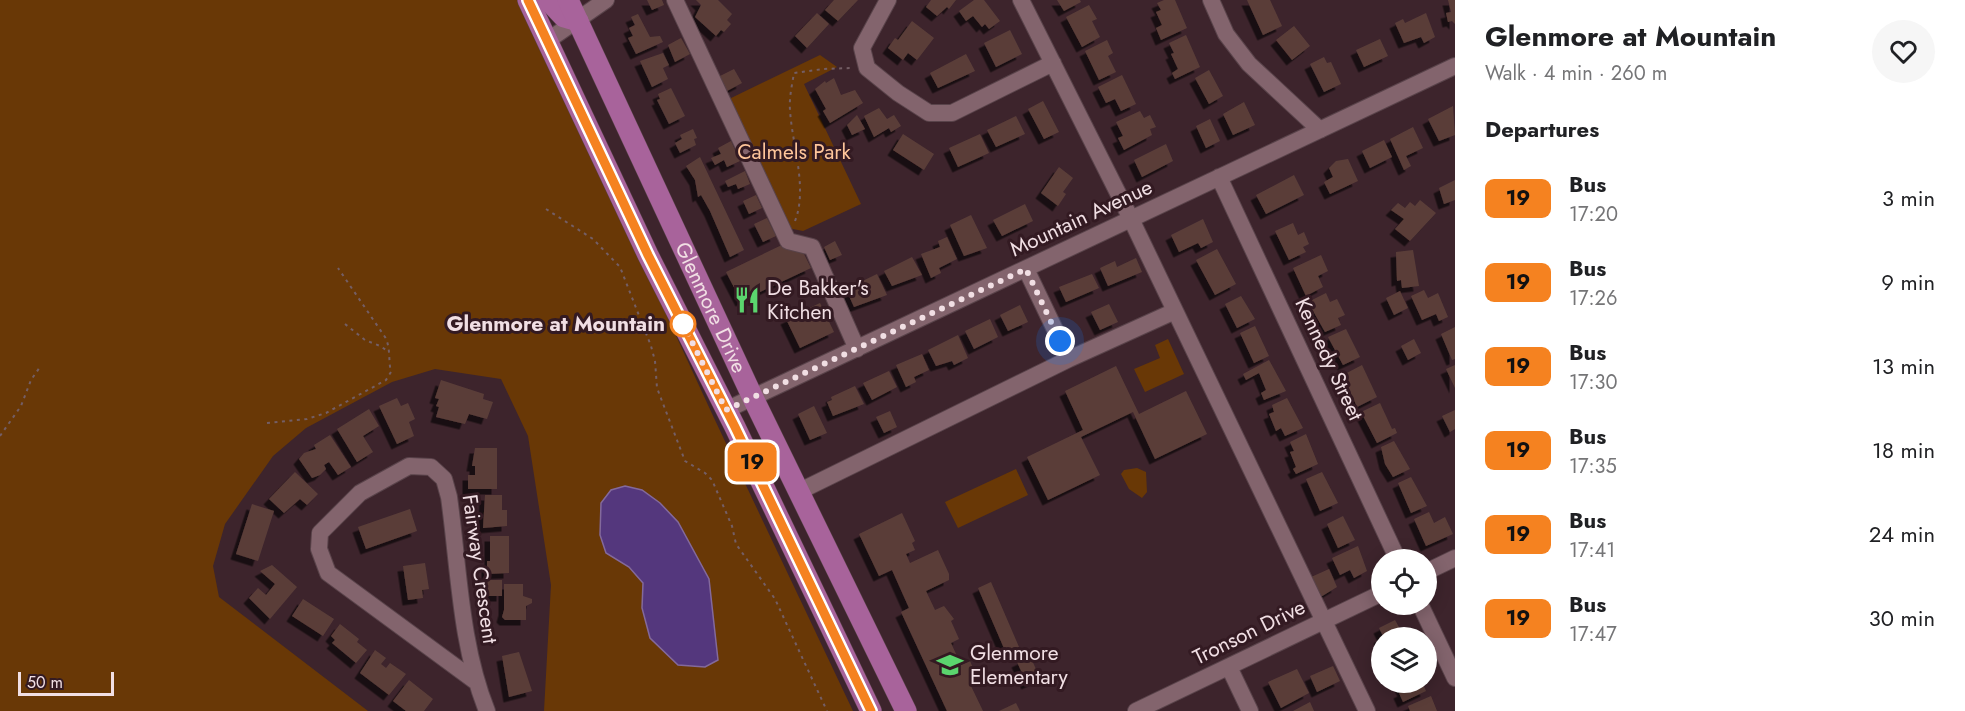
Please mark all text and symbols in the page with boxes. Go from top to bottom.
text: Glenmore at Mountain [1485,16,1776,57]
button: heart [1872,20,1935,83]
text: Walk · 4 min · 260 m [1485,59,1667,88]
text: Departures [1485,113,1599,145]
park label: Calmels Park [737,137,852,167]
text: Bus [1569,168,1606,200]
street label: Mountain Avenue [1005,172,1157,264]
text: 3 min [1882,182,1935,214]
text: 19 [1506,183,1530,213]
text: 17:20 [1569,200,1618,229]
street label: Glenmore Drive [667,237,754,378]
text: Bus [1569,252,1606,284]
text: 9 min [1881,266,1935,298]
text: 19 [1506,267,1530,297]
place label: De Bakker's Kitchen [767,273,869,327]
text: 17:26 [1569,284,1617,313]
restaurant icon: De Bakker's Kitchen [732,285,762,315]
street label: Kennedy Street [1287,293,1371,425]
place label: Glenmore at Mountain [446,309,665,339]
marker: Glenmore at Mountain [670,311,696,337]
your location [1045,326,1075,356]
text: Bus [1569,336,1606,368]
text: 13 min [1872,350,1935,382]
text: 19 [1506,351,1530,381]
text: 17:30 [1569,368,1617,397]
text: Bus [1569,420,1606,452]
text: 18 min [1872,434,1935,466]
text: 19 [1506,435,1530,465]
line badge: 19 [725,442,779,482]
text: 19 [740,447,764,477]
text: 17:35 [1569,452,1617,481]
street label: Fairway Crescent [455,492,505,646]
text: Bus [1569,504,1606,536]
text: 24 min [1869,518,1935,550]
text: 19 [1506,519,1530,549]
text: 17:41 [1569,536,1615,565]
map controls [1371,549,1437,693]
button: locate [1371,549,1437,615]
text: Bus [1569,588,1606,620]
street label: Tronson Drive [1188,592,1310,672]
text: 30 min [1869,602,1935,634]
text: 19 [1506,603,1530,633]
text: 17:47 [1569,620,1617,649]
button: layers [1371,627,1437,693]
place label: Glenmore Elementary [970,638,1068,692]
school or university icon: Glenmore Elementary [935,650,965,680]
scale bar [18,669,114,696]
text: 50 m [27,671,63,694]

